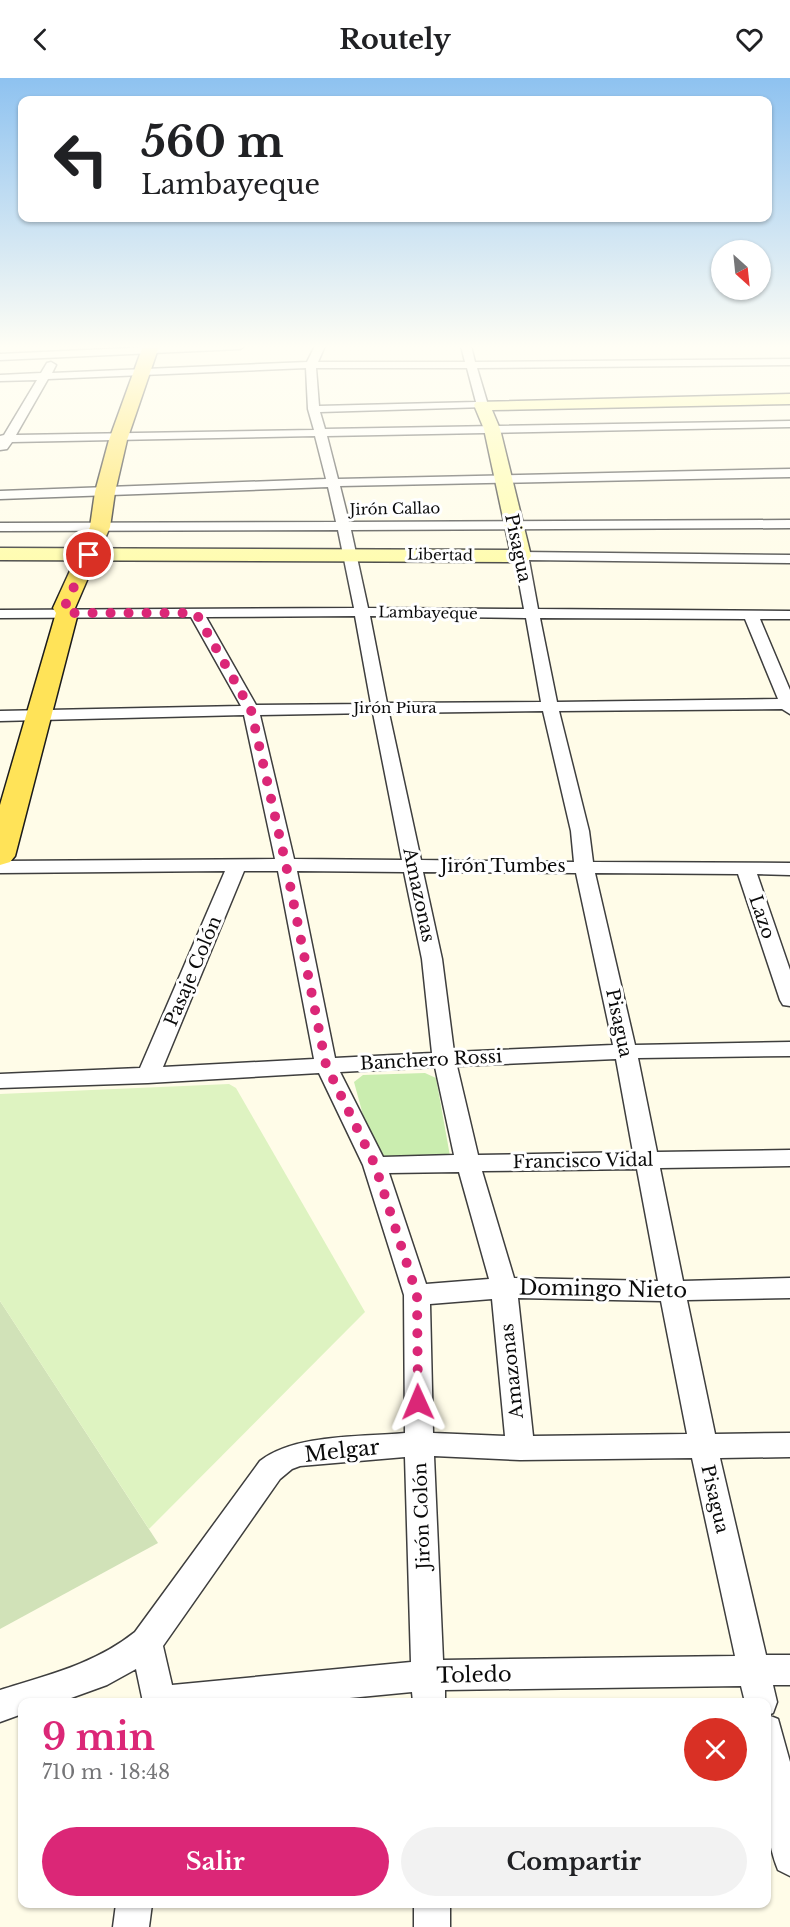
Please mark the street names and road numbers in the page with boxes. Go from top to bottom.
street label: Jirón Callao [348,498,441,519]
street label: Pisagua [500,512,536,584]
street label: Libertad [407,544,473,565]
street label: Lambayeque [378,602,478,623]
street label: Jirón Piura [351,698,437,717]
street label: Amazonas [398,845,440,944]
street label: Jirón Tumbes [438,855,566,877]
street label: Lazo [744,892,780,942]
street label: Pasaje Colón [160,913,226,1029]
street label: Pisagua [601,987,637,1059]
street label: Banchero Rossi [359,1045,503,1075]
street label: Francisco Vidal [512,1149,654,1173]
street label: Domingo Nieto [519,1275,687,1303]
street label: Amazonas [496,1322,528,1421]
street label: Melgar [303,1434,381,1468]
street label: Jirón Colón [409,1462,435,1572]
street label: Pisagua [696,1463,734,1535]
street label: Toledo [436,1661,512,1689]

